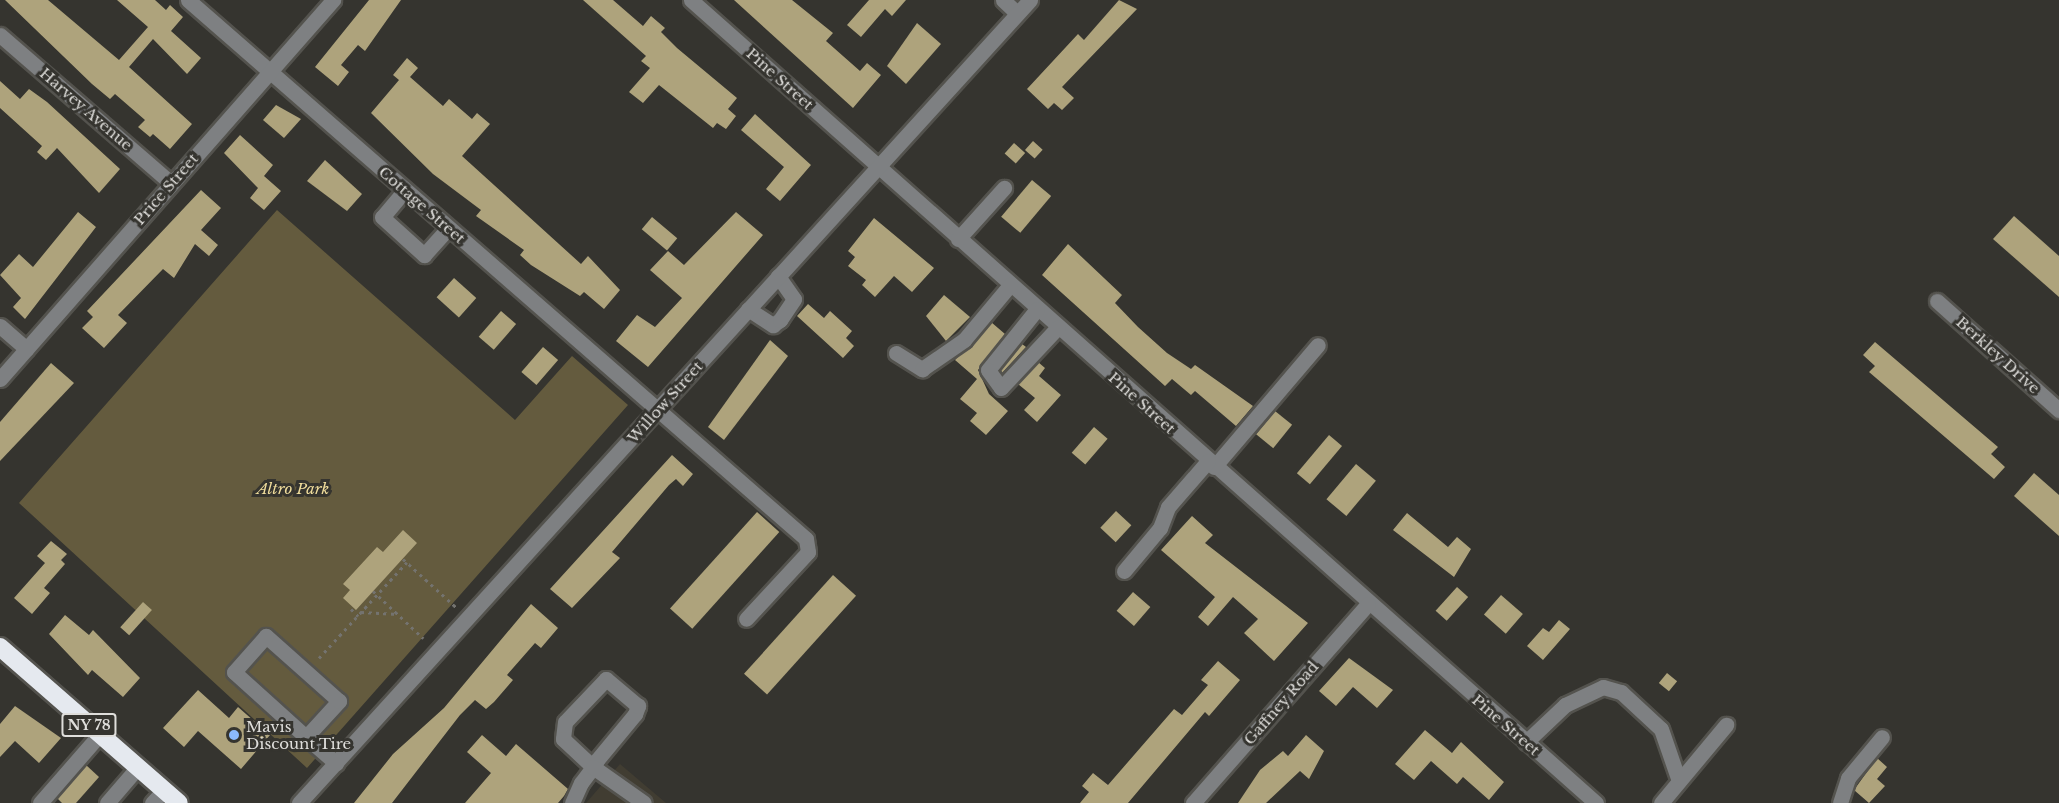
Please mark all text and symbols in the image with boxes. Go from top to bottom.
street label: Pine Street [743,44,817,114]
street label: Harvey Avenue [36,64,136,154]
street label: Price Street [130,150,202,228]
street label: Cottage Street [375,163,469,247]
street label: Berkley Drive [1952,313,2044,397]
street label: Willow Street [623,357,707,447]
street label: Pine Street [1105,368,1179,438]
park label: Altro Park [257,480,329,498]
street label: Gaffney Road [1240,658,1322,748]
street label: Pine Street [1468,691,1544,759]
road number: NY 78 [60,714,118,736]
place label: Mavis Discount Tire [246,717,352,752]
marker: Mavis Discount Tire [227,728,241,742]

